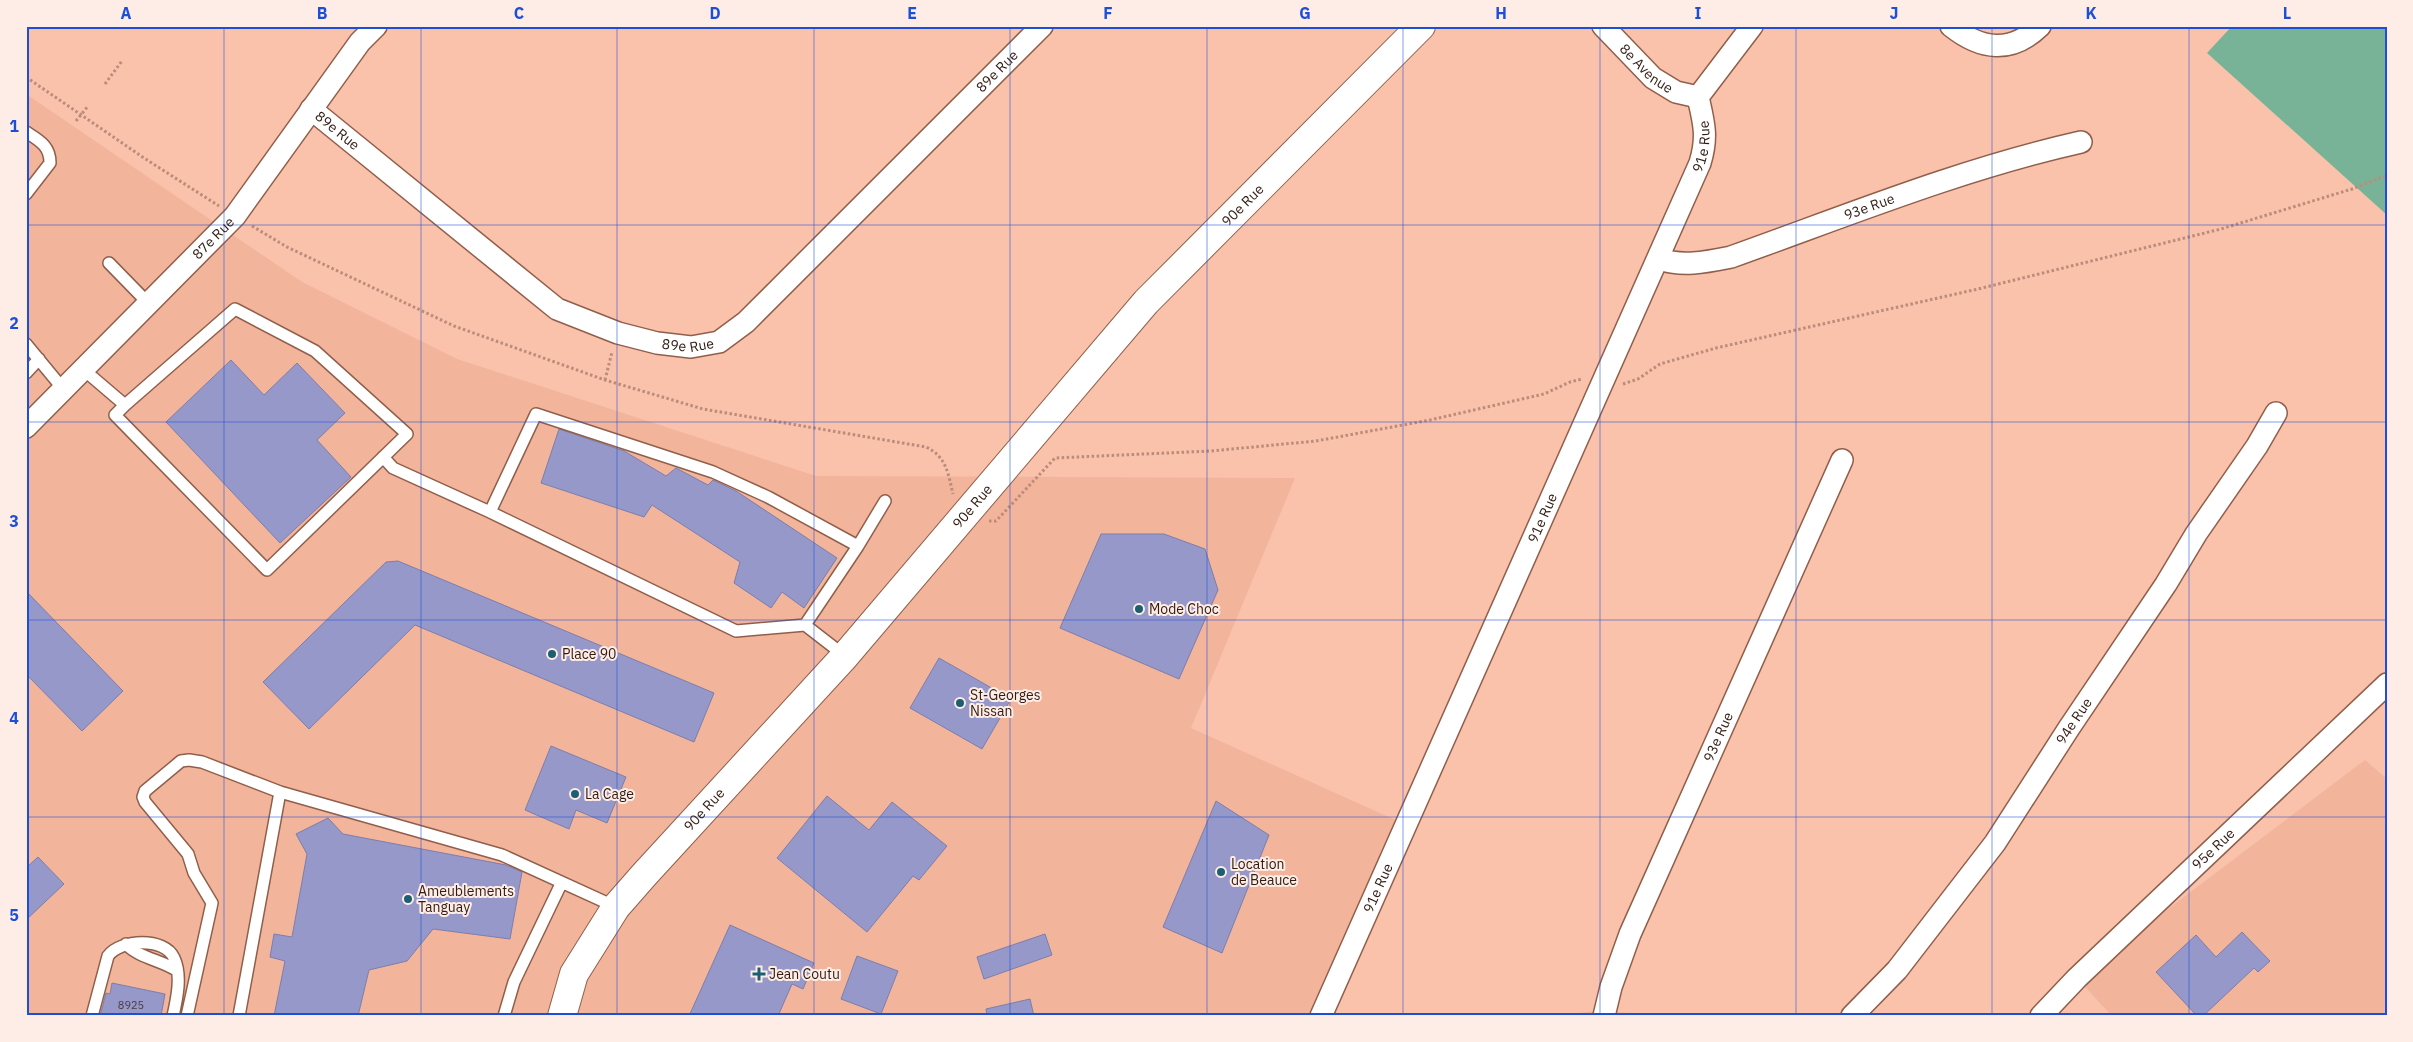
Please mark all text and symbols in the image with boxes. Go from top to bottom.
text: A [121,3,132,23]
text: B [317,3,328,23]
text: C [514,3,524,23]
text: D [709,3,721,23]
text: E [907,3,917,23]
text: F [1103,3,1113,23]
text: G [1299,3,1311,23]
text: H [1495,3,1507,23]
text: I [1695,3,1702,23]
text: J [1890,3,1898,23]
text: K [2085,3,2097,23]
text: L [2283,3,2291,23]
street label: 8e Avenue [1616,40,1677,97]
street label: 89e Rue [972,46,1022,96]
street label: 89e Rue [311,107,364,154]
text: 1 [9,116,19,136]
street label: 91e Rue [1688,119,1714,175]
street label: 90e Rue [1218,180,1268,230]
street label: 93e Rue [1841,189,1897,224]
street label: 87e Rue [188,213,238,263]
text: 2 [9,313,19,333]
street label: 89e Rue [661,334,716,356]
street label: 90e Rue [948,480,996,532]
street label: 91e Rue [1523,490,1561,546]
text: 3 [9,511,19,531]
place label: Mode Choc [1149,600,1219,618]
marker: Mode Choc [1133,603,1145,615]
place label: Place 90 [562,645,617,663]
marker: Place 90 [546,648,558,660]
place label: St-Georges Nissan [970,686,1041,720]
street label: 94e Rue [2052,694,2096,748]
marker: St-Georges Nissan [954,697,966,709]
text: 4 [9,708,19,728]
street label: 93e Rue [1699,709,1737,765]
street label: 90e Rue [680,784,729,835]
place label: La Cage [585,785,634,803]
marker: La Cage [569,788,581,800]
street label: 95e Rue [2188,824,2239,873]
place label: Location de Beauce [1231,855,1297,889]
street label: 91e Rue [1359,860,1397,916]
marker: Location de Beauce [1215,866,1227,878]
place label: Ameublements Tanguay [418,882,514,916]
marker: Ameublements Tanguay [402,893,414,905]
text: 5 [9,905,19,925]
place label: Jean Coutu [769,965,840,983]
marker: Jean Coutu [753,968,765,980]
house number: 8925 [118,998,144,1012]

